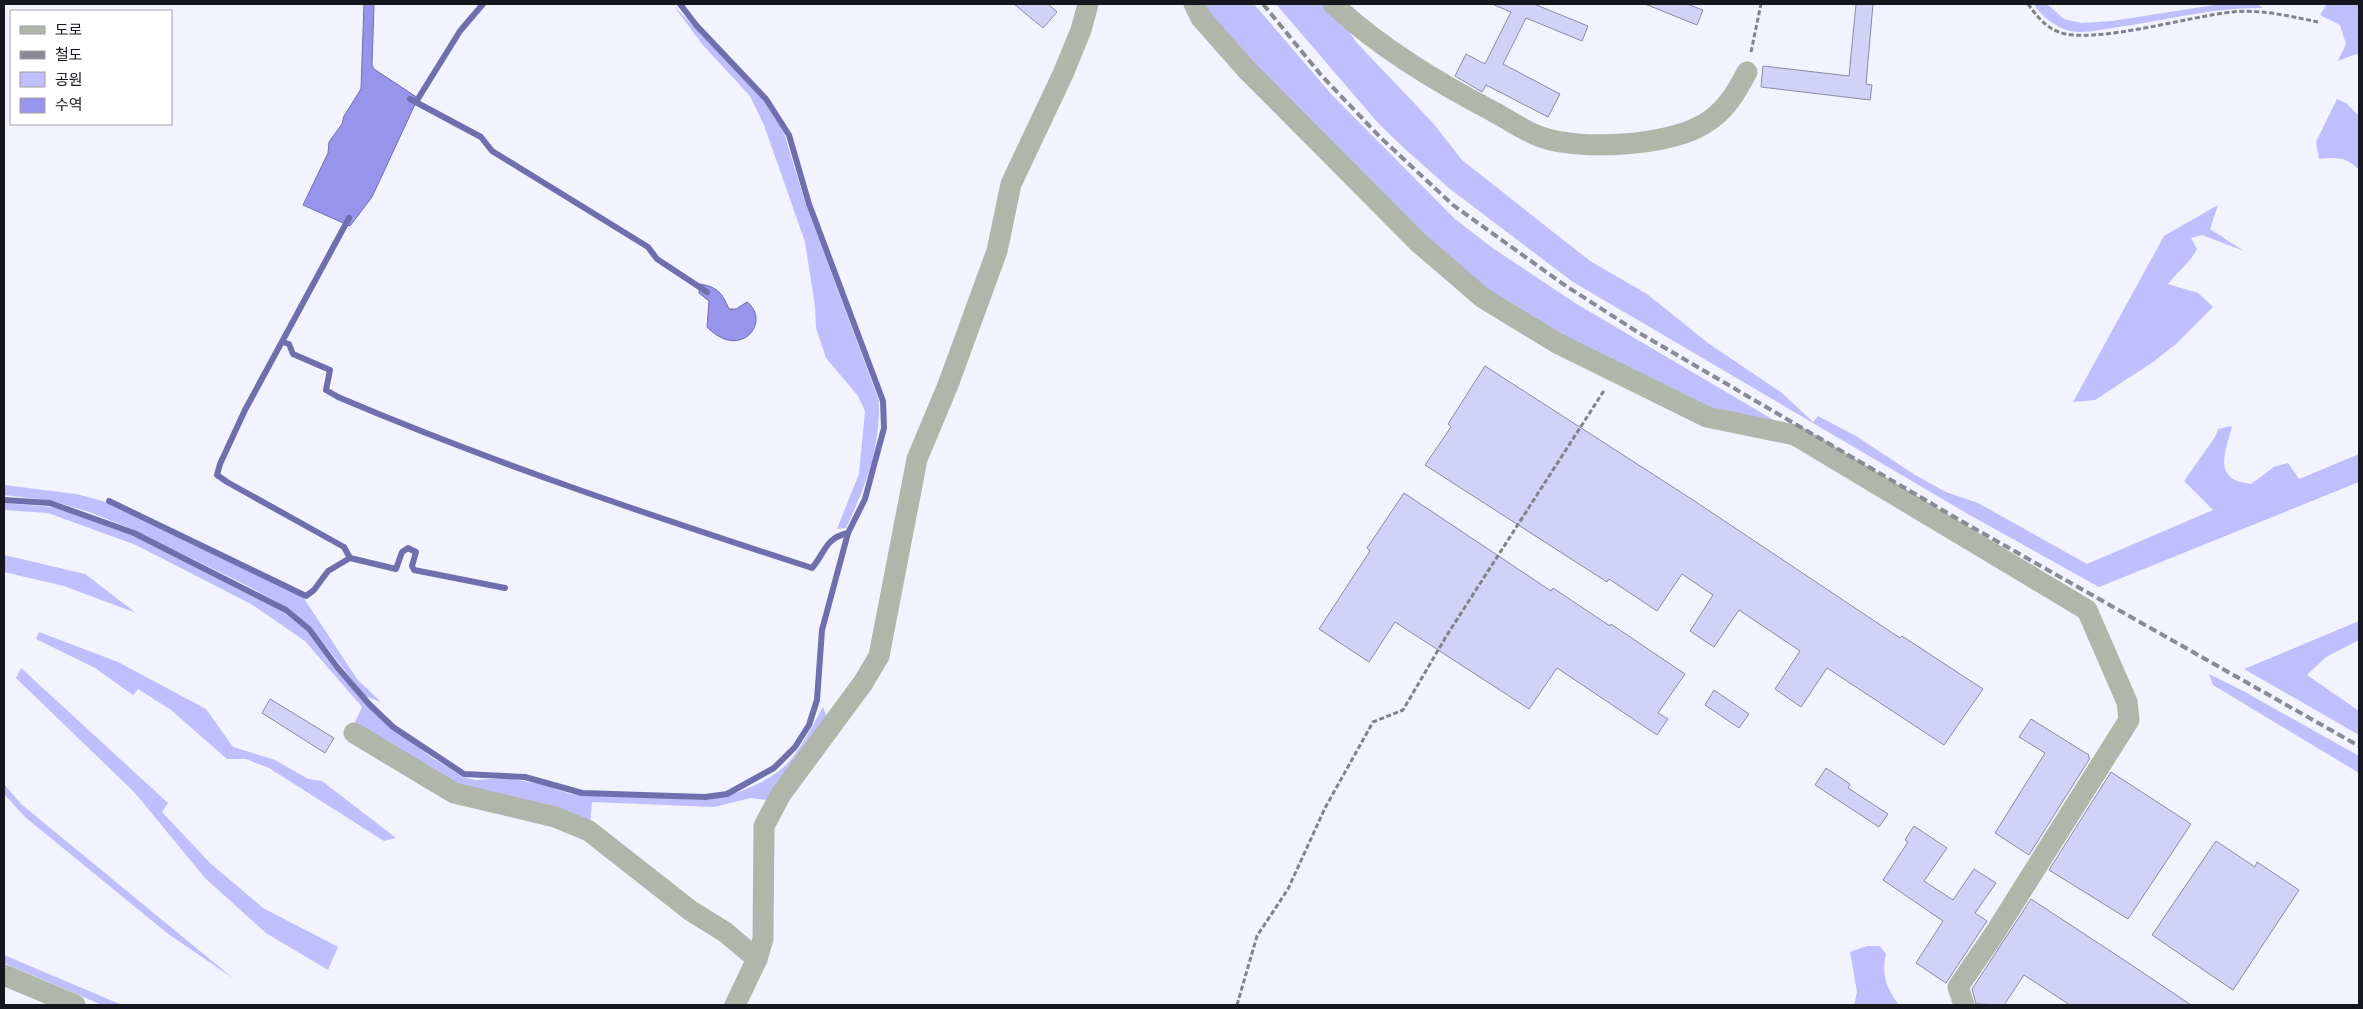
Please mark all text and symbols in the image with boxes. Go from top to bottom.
legend [10,10,172,125]
text: 도로 [55,21,83,39]
text: 철도 [55,46,83,64]
text: 공원 [55,71,83,89]
text: 수역 [55,96,83,114]

